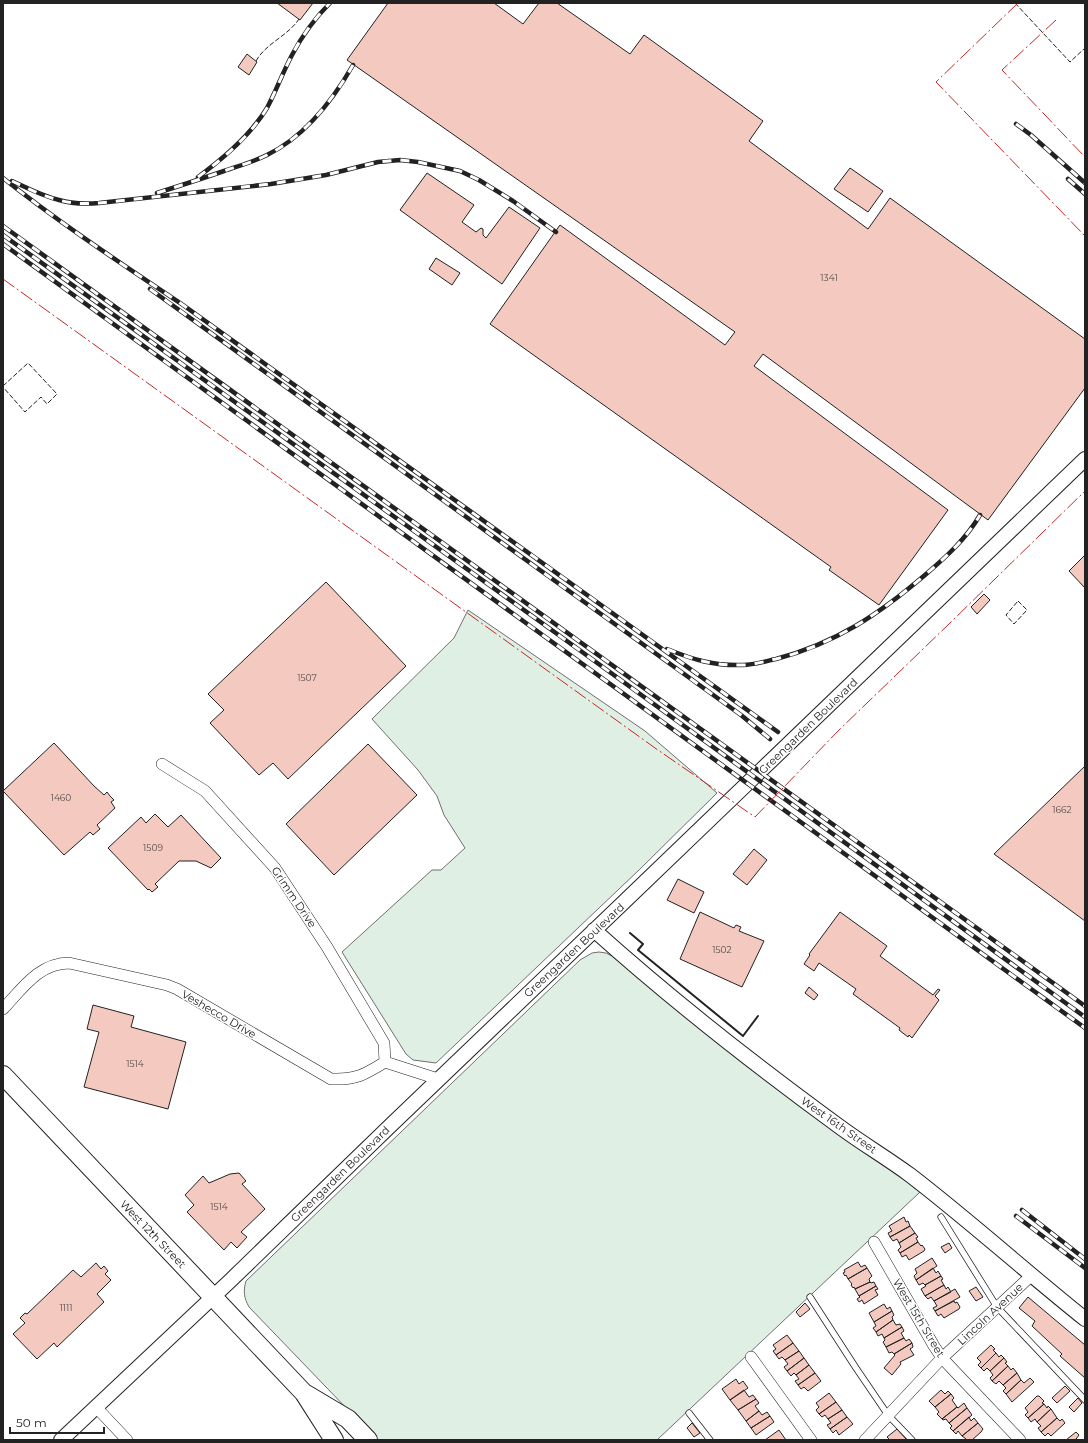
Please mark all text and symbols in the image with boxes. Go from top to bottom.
house number: 1341 [820,272,838,283]
house number: 1507 [297,672,317,683]
street label: Greengarden Boulevard [756,675,860,777]
house number: 1460 [51,792,71,803]
house number: 1662 [1052,804,1072,815]
house number: 1509 [143,842,163,853]
street label: Grimm Drive [268,864,320,931]
street label: Greengarden Boulevard [521,900,627,1000]
house number: 1502 [712,944,732,955]
street label: Veshecco Drive [179,987,259,1041]
house number: 1514 [126,1058,144,1069]
street label: West 16th Street [798,1094,880,1157]
street label: Greengarden Boulevard [288,1123,392,1225]
street label: West 12th Street [117,1197,189,1271]
house number: 1514 [210,1201,228,1212]
street label: West 15th Street [890,1276,948,1360]
street label: Lincoln Avenue [954,1280,1026,1348]
house number: 1111 [60,1302,73,1313]
scale bar [10,1409,104,1435]
text: 50 m [16,1415,47,1430]

